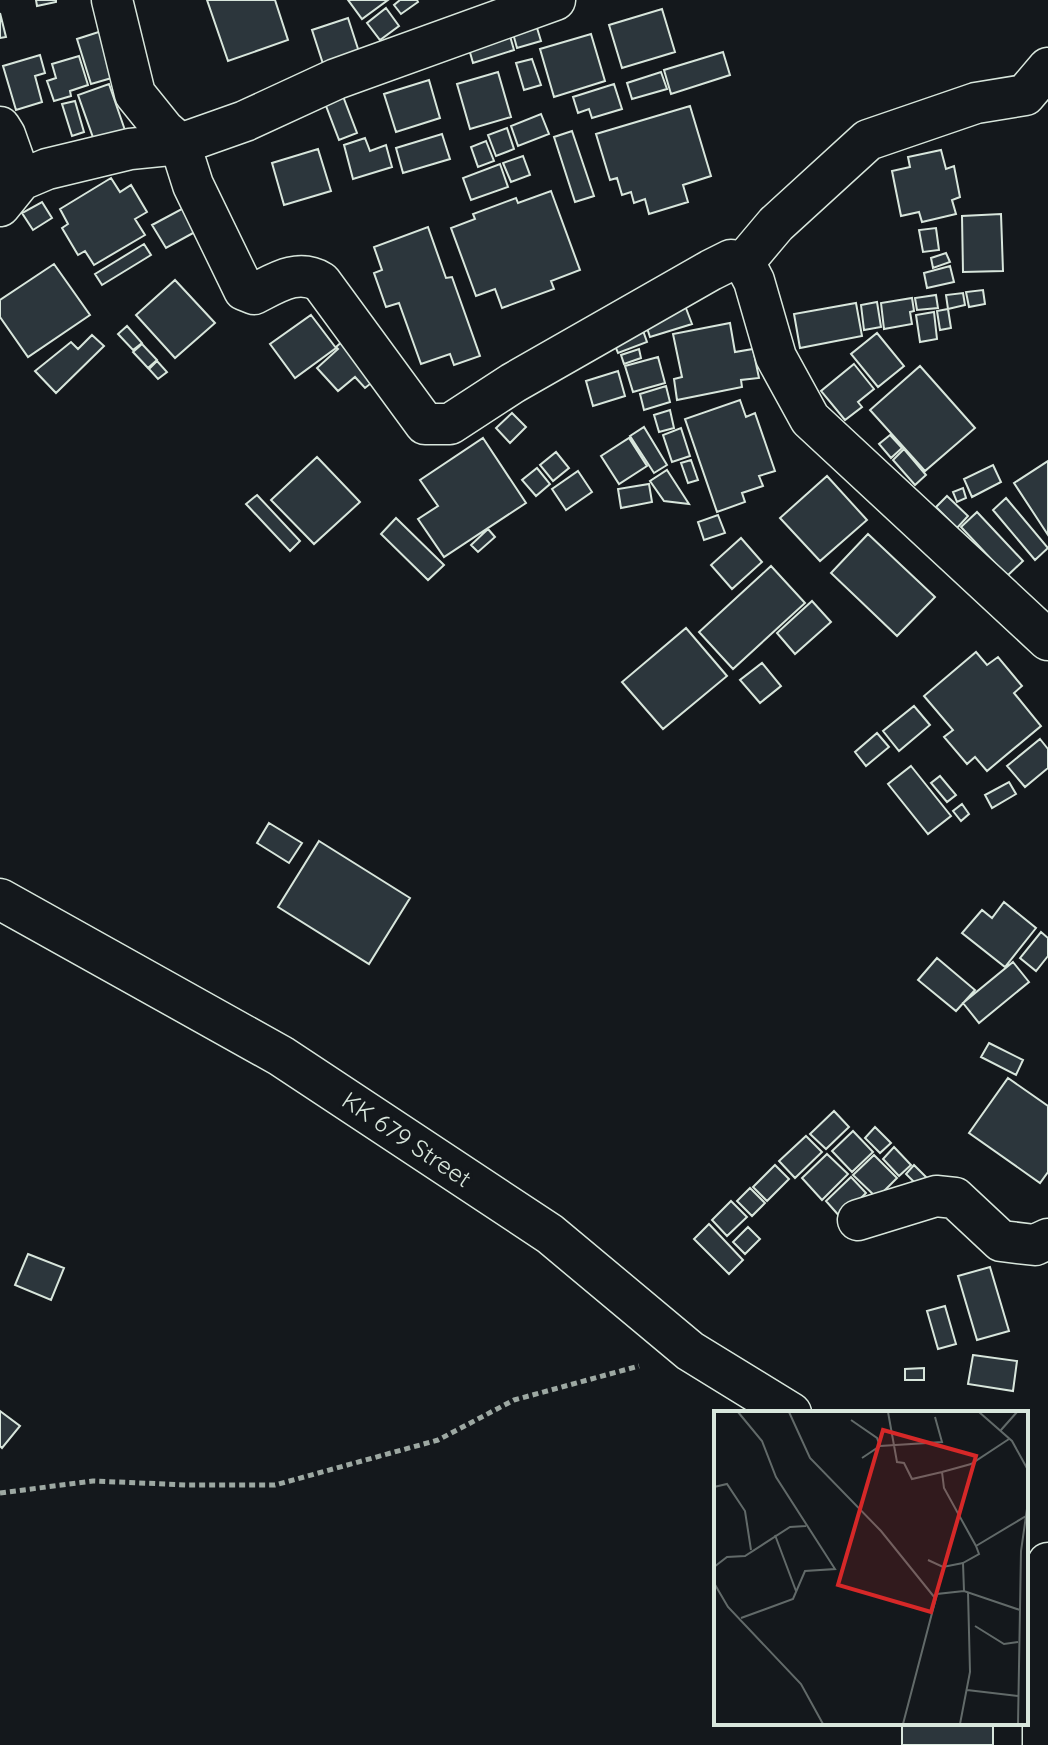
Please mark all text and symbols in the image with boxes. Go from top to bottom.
street label: KK 679 Street [337,1085,477,1193]
inset map [714,1411,1028,1725]

